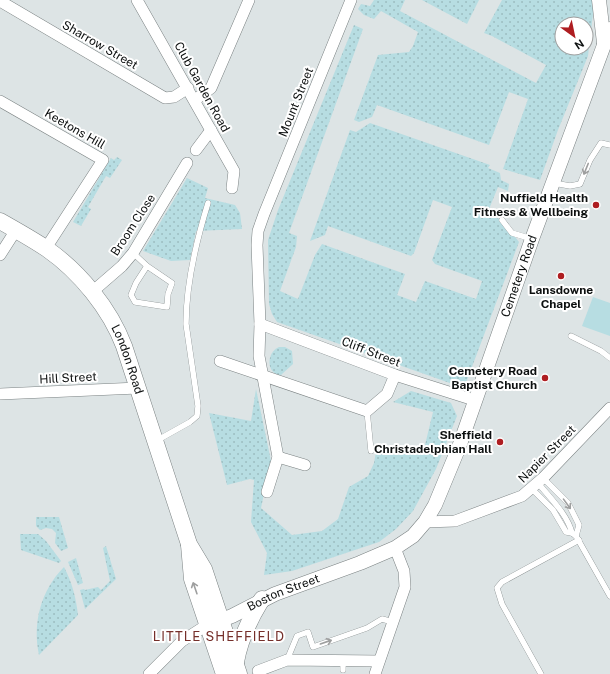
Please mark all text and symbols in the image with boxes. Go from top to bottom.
north arrow [554,16,594,56]
street label: Sharrow Street [60,18,141,72]
text: N [573,37,586,52]
street label: Club Garden Road [171,39,233,135]
street label: Mount Street [276,65,316,139]
street label: Keetons Hill [42,106,108,152]
one-way arrow [582,163,589,175]
street label: Broom Close [108,191,158,258]
place label: Nuffield Health Fitness & Wellbeing [474,191,588,219]
marker: Nuffield Health Fitness & Wellbeing [591,200,601,210]
street label: Cemetery Road [498,233,540,319]
marker: Lansdowne Chapel [556,271,566,281]
place label: Lansdowne Chapel [529,283,593,311]
street label: London Road [108,322,146,396]
street label: Cliff Street [340,334,403,370]
place label: Cemetery Road Baptist Church [449,364,537,392]
street label: Hill Street [39,369,97,386]
marker: Cemetery Road Baptist Church [540,373,550,383]
street label: Napier Street [515,422,579,486]
place label: Sheffield Christadelphian Hall [374,428,492,456]
marker: Sheffield Christadelphian Hall [495,437,505,447]
one-way arrow [563,498,571,509]
street label: Boston Street [245,571,322,614]
one-way arrow [191,582,198,595]
district label: LITTLE SHEFFIELD [153,629,285,644]
one-way arrow [320,638,332,646]

